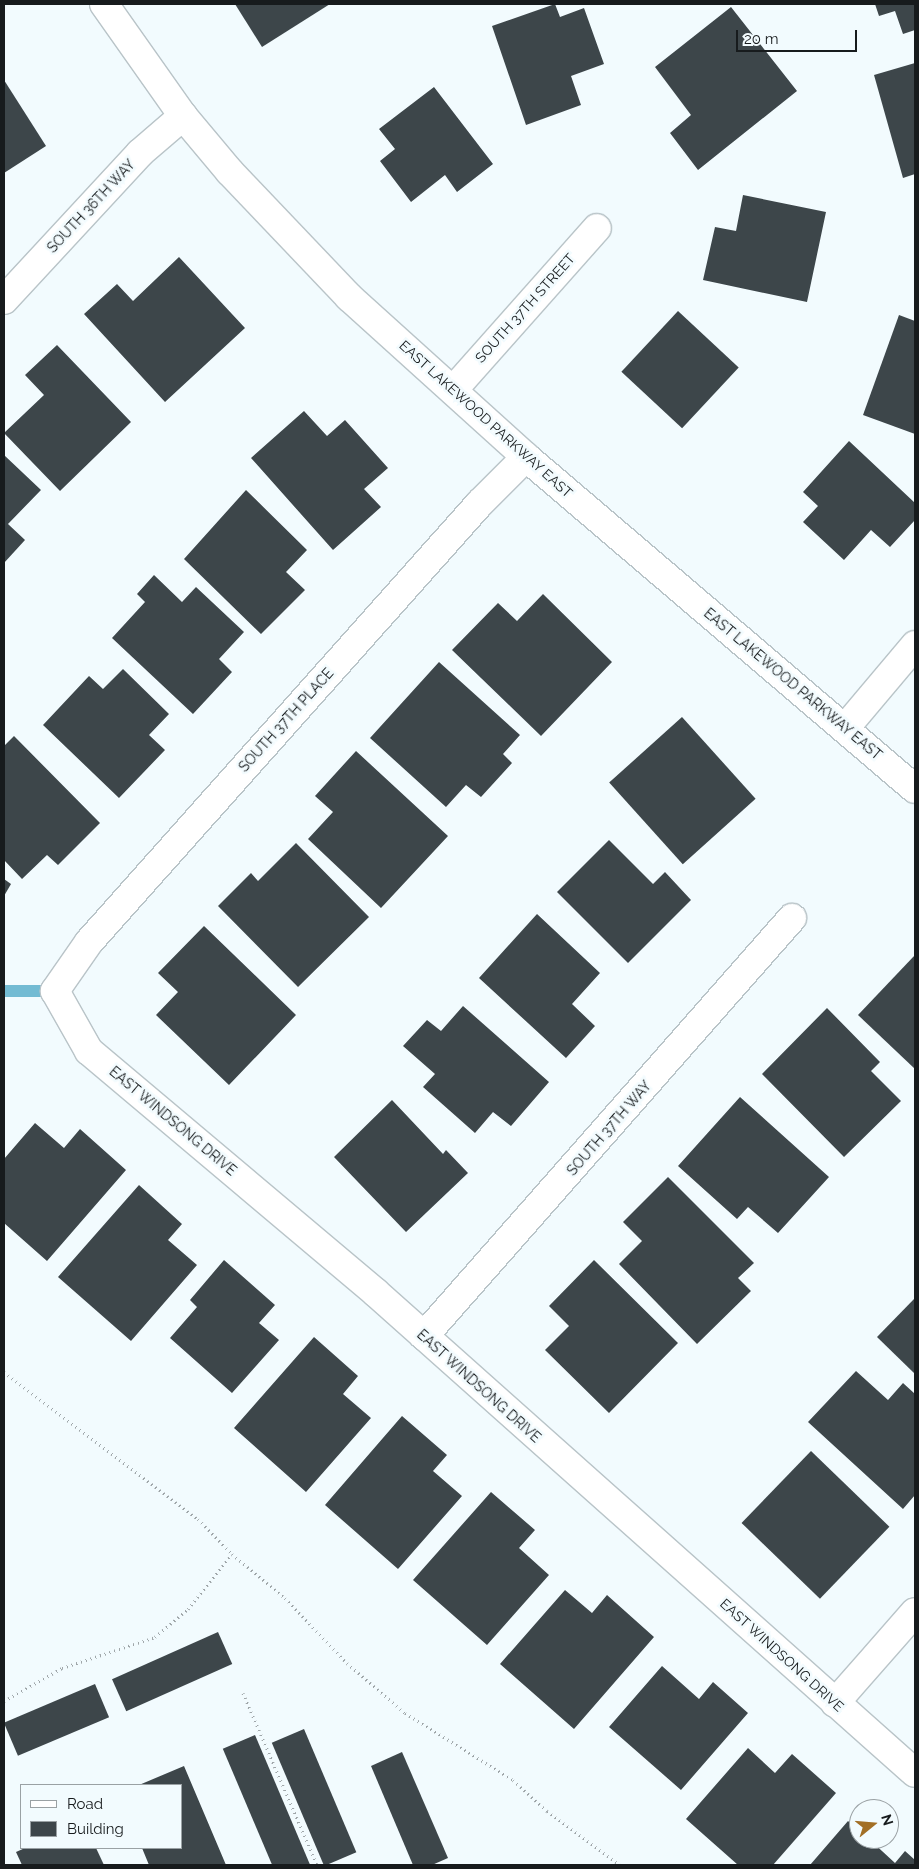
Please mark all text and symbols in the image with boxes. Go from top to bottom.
scale bar [739,20,860,52]
text: 20 m [744,30,779,48]
street label: SOUTH 36TH WAY [43,156,139,256]
street label: SOUTH 37TH STREET [472,250,578,366]
street label: EAST LAKEWOOD PARKWAY EAST [396,337,576,501]
street label: EAST LAKEWOOD PARKWAY EAST [700,604,886,764]
street label: SOUTH 37TH PLACE [235,665,337,775]
street label: EAST WINDSONG DRIVE [106,1063,240,1179]
street label: SOUTH 37TH WAY [563,1077,655,1179]
street label: EAST WINDSONG DRIVE [413,1326,545,1446]
street label: EAST WINDSONG DRIVE [716,1595,848,1715]
legend [20,1784,182,1849]
text: Road [67,1795,103,1813]
north arrow [849,1799,899,1849]
text: N [878,1812,897,1827]
text: Building [67,1820,124,1838]

